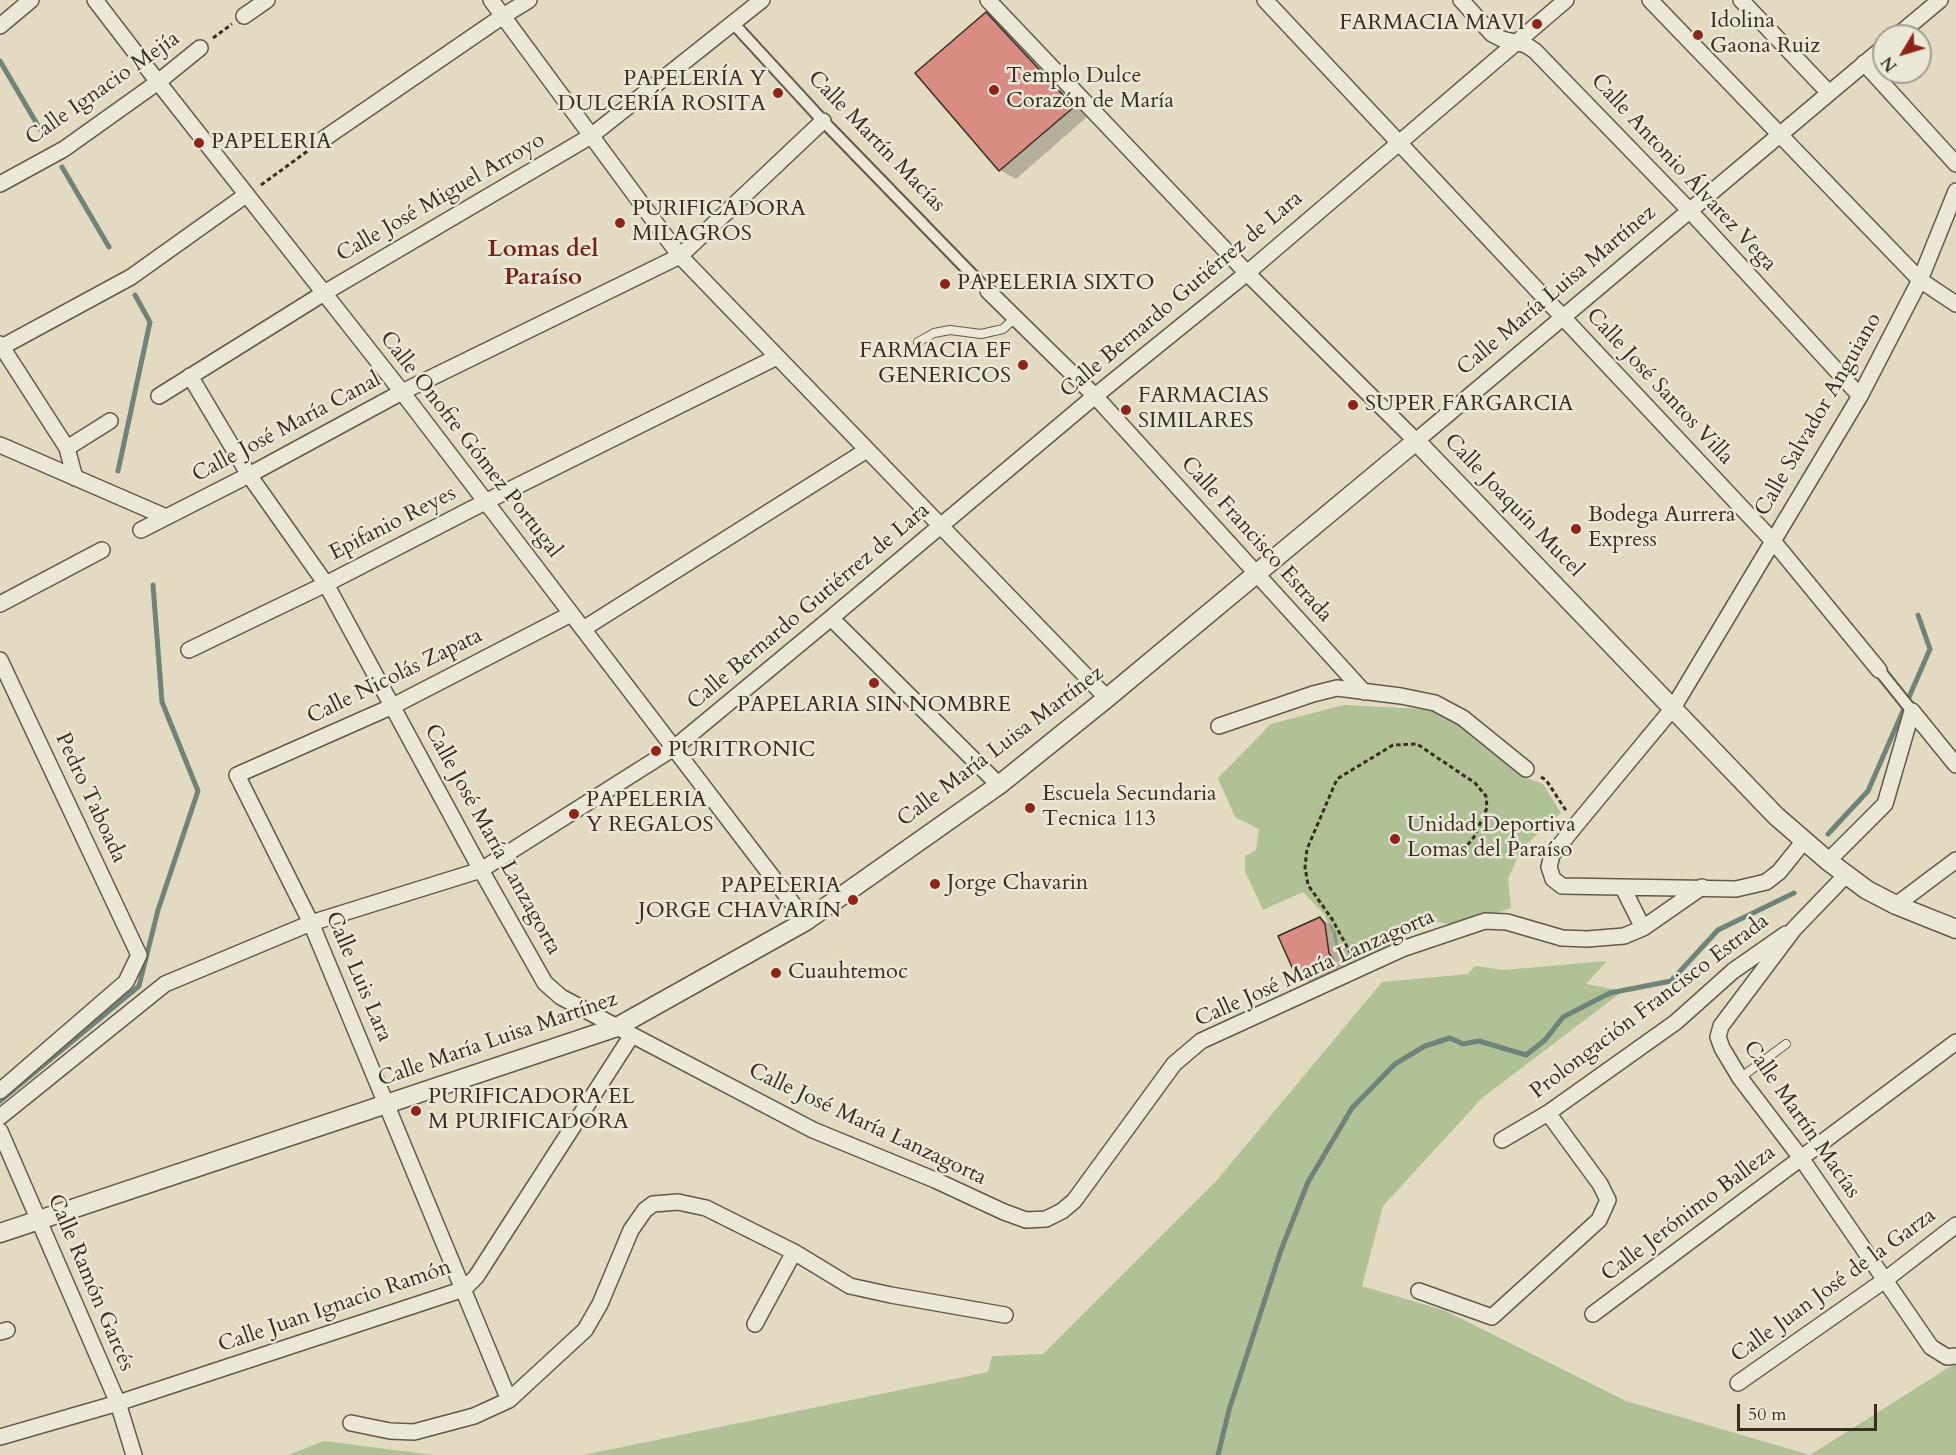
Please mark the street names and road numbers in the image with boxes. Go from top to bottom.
street label: Calle Ignacio Mejía [21,26,185,152]
street label: Calle Martín Macías [802,66,950,218]
street label: Calle Antonio Álvarez Vega [1585,69,1781,277]
street label: Calle José Miguel Arroyo [332,128,550,268]
street label: Calle Bernardo Gutiérrez de Lara [1055,186,1309,404]
street label: Calle María Luisa Martínez [1452,200,1662,382]
street label: Calle José Santos Villa [1580,303,1738,471]
street label: Calle Salvador Anguiano [1750,309,1888,521]
street label: Calle Onofre Gómez Portugal [373,326,567,564]
street label: Calle José María Canal [188,367,386,489]
street label: Calle Joaquín Mucel [1438,429,1588,583]
street label: Calle Francisco Estrada [1175,452,1337,628]
street label: Epifanio Reyes [325,481,461,567]
street label: Calle Bernardo Gutiérrez de Lara [682,498,936,716]
street label: Calle Nicolás Zapata [303,623,487,731]
street label: Calle María Luisa Martínez [893,661,1109,833]
street label: Calle José María Lanzagorta [418,720,566,960]
street label: Pedro Taboada [48,729,132,867]
street label: Calle José María Lanzagorta [1191,904,1439,1034]
street label: Calle Luis Lara [319,908,397,1046]
street label: Prolongación Francisco Estrada [1525,909,1775,1105]
street label: Calle María Luisa Martínez [375,987,621,1093]
street label: Calle Martín Macías [1737,1036,1865,1204]
street label: Calle José María Lanzagorta [744,1058,990,1192]
street label: Calle Jerónimo Balleza [1597,1140,1781,1288]
street label: Calle Ramón Garcés [41,1191,139,1375]
street label: Calle Juan José de la Garza [1727,1203,1941,1369]
street label: Calle Juan Ignacio Ramón [215,1255,455,1359]

